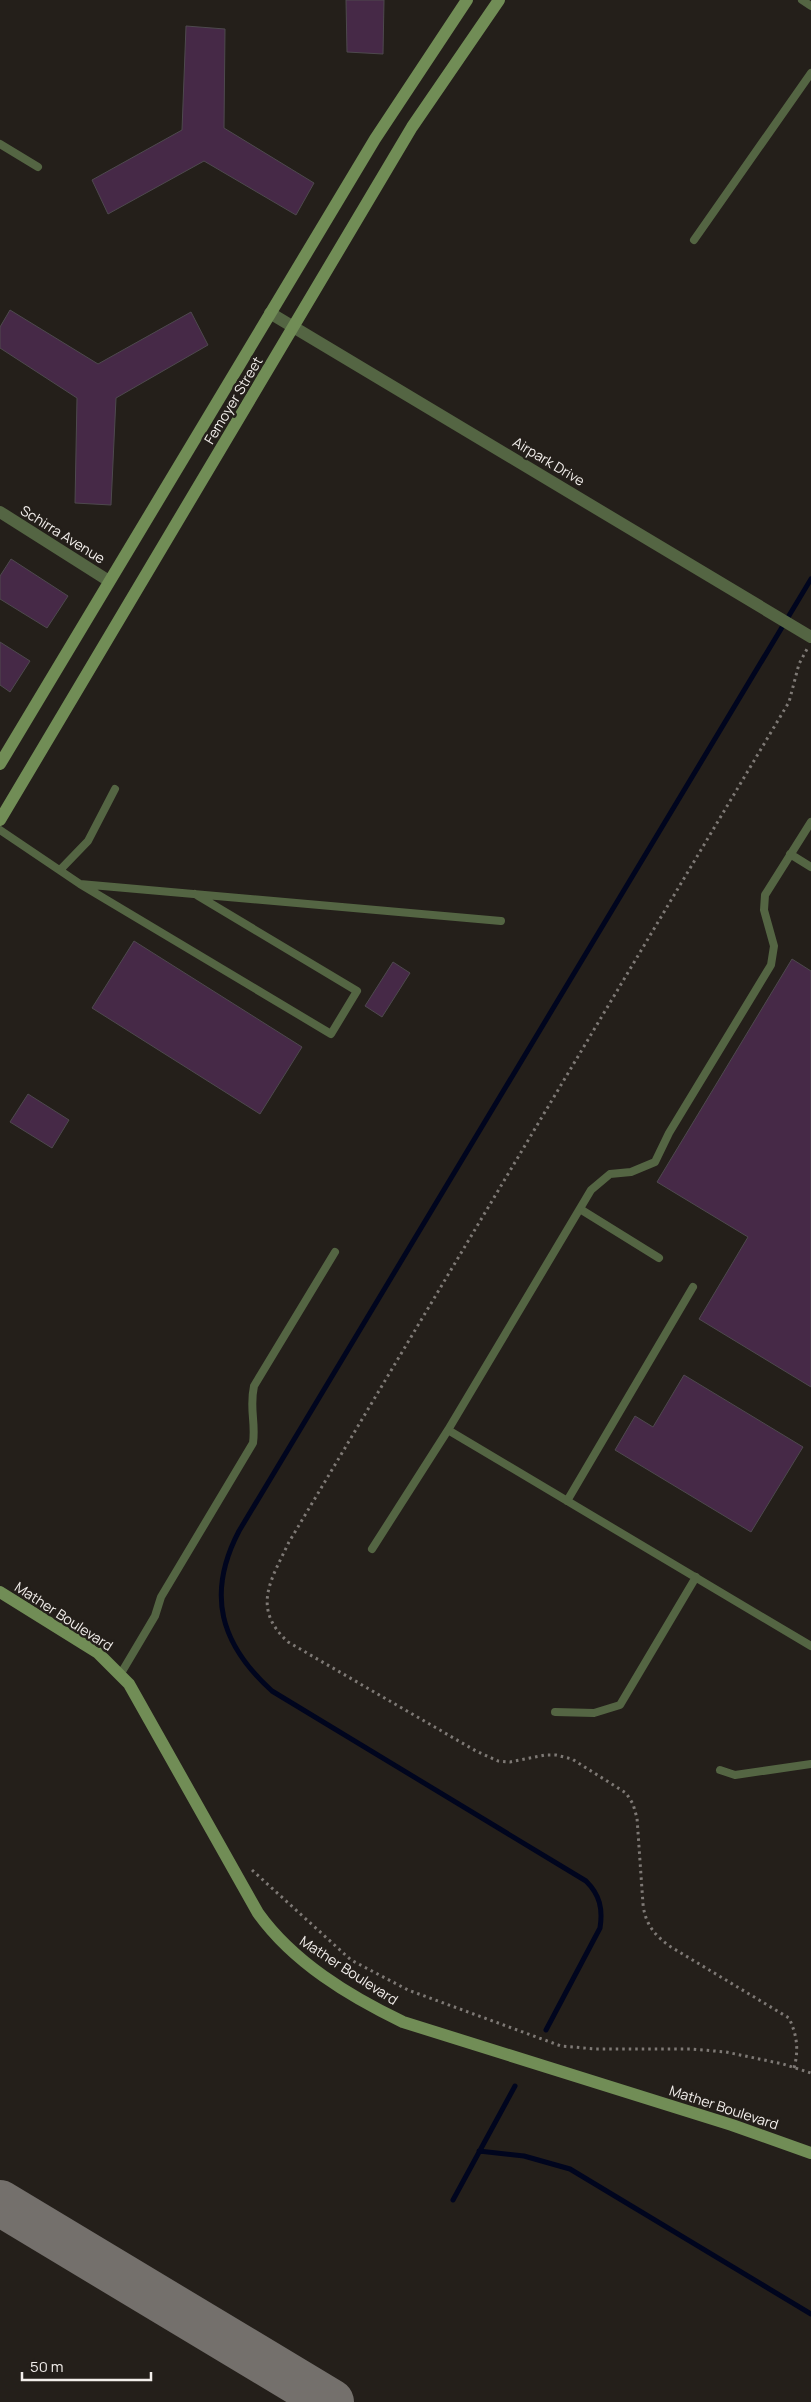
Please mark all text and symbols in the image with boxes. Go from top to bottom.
street label: Femoyer Street [199,352,267,447]
street label: Airpark Drive [509,432,589,490]
street label: Schirra Avenue [17,500,109,568]
street label: Mather Boulevard [11,1577,117,1655]
street label: Mather Boulevard [296,1931,402,2009]
street label: Mather Boulevard [667,2080,781,2134]
scale bar [22,2350,151,2382]
text: 50 m [30,2356,64,2377]

